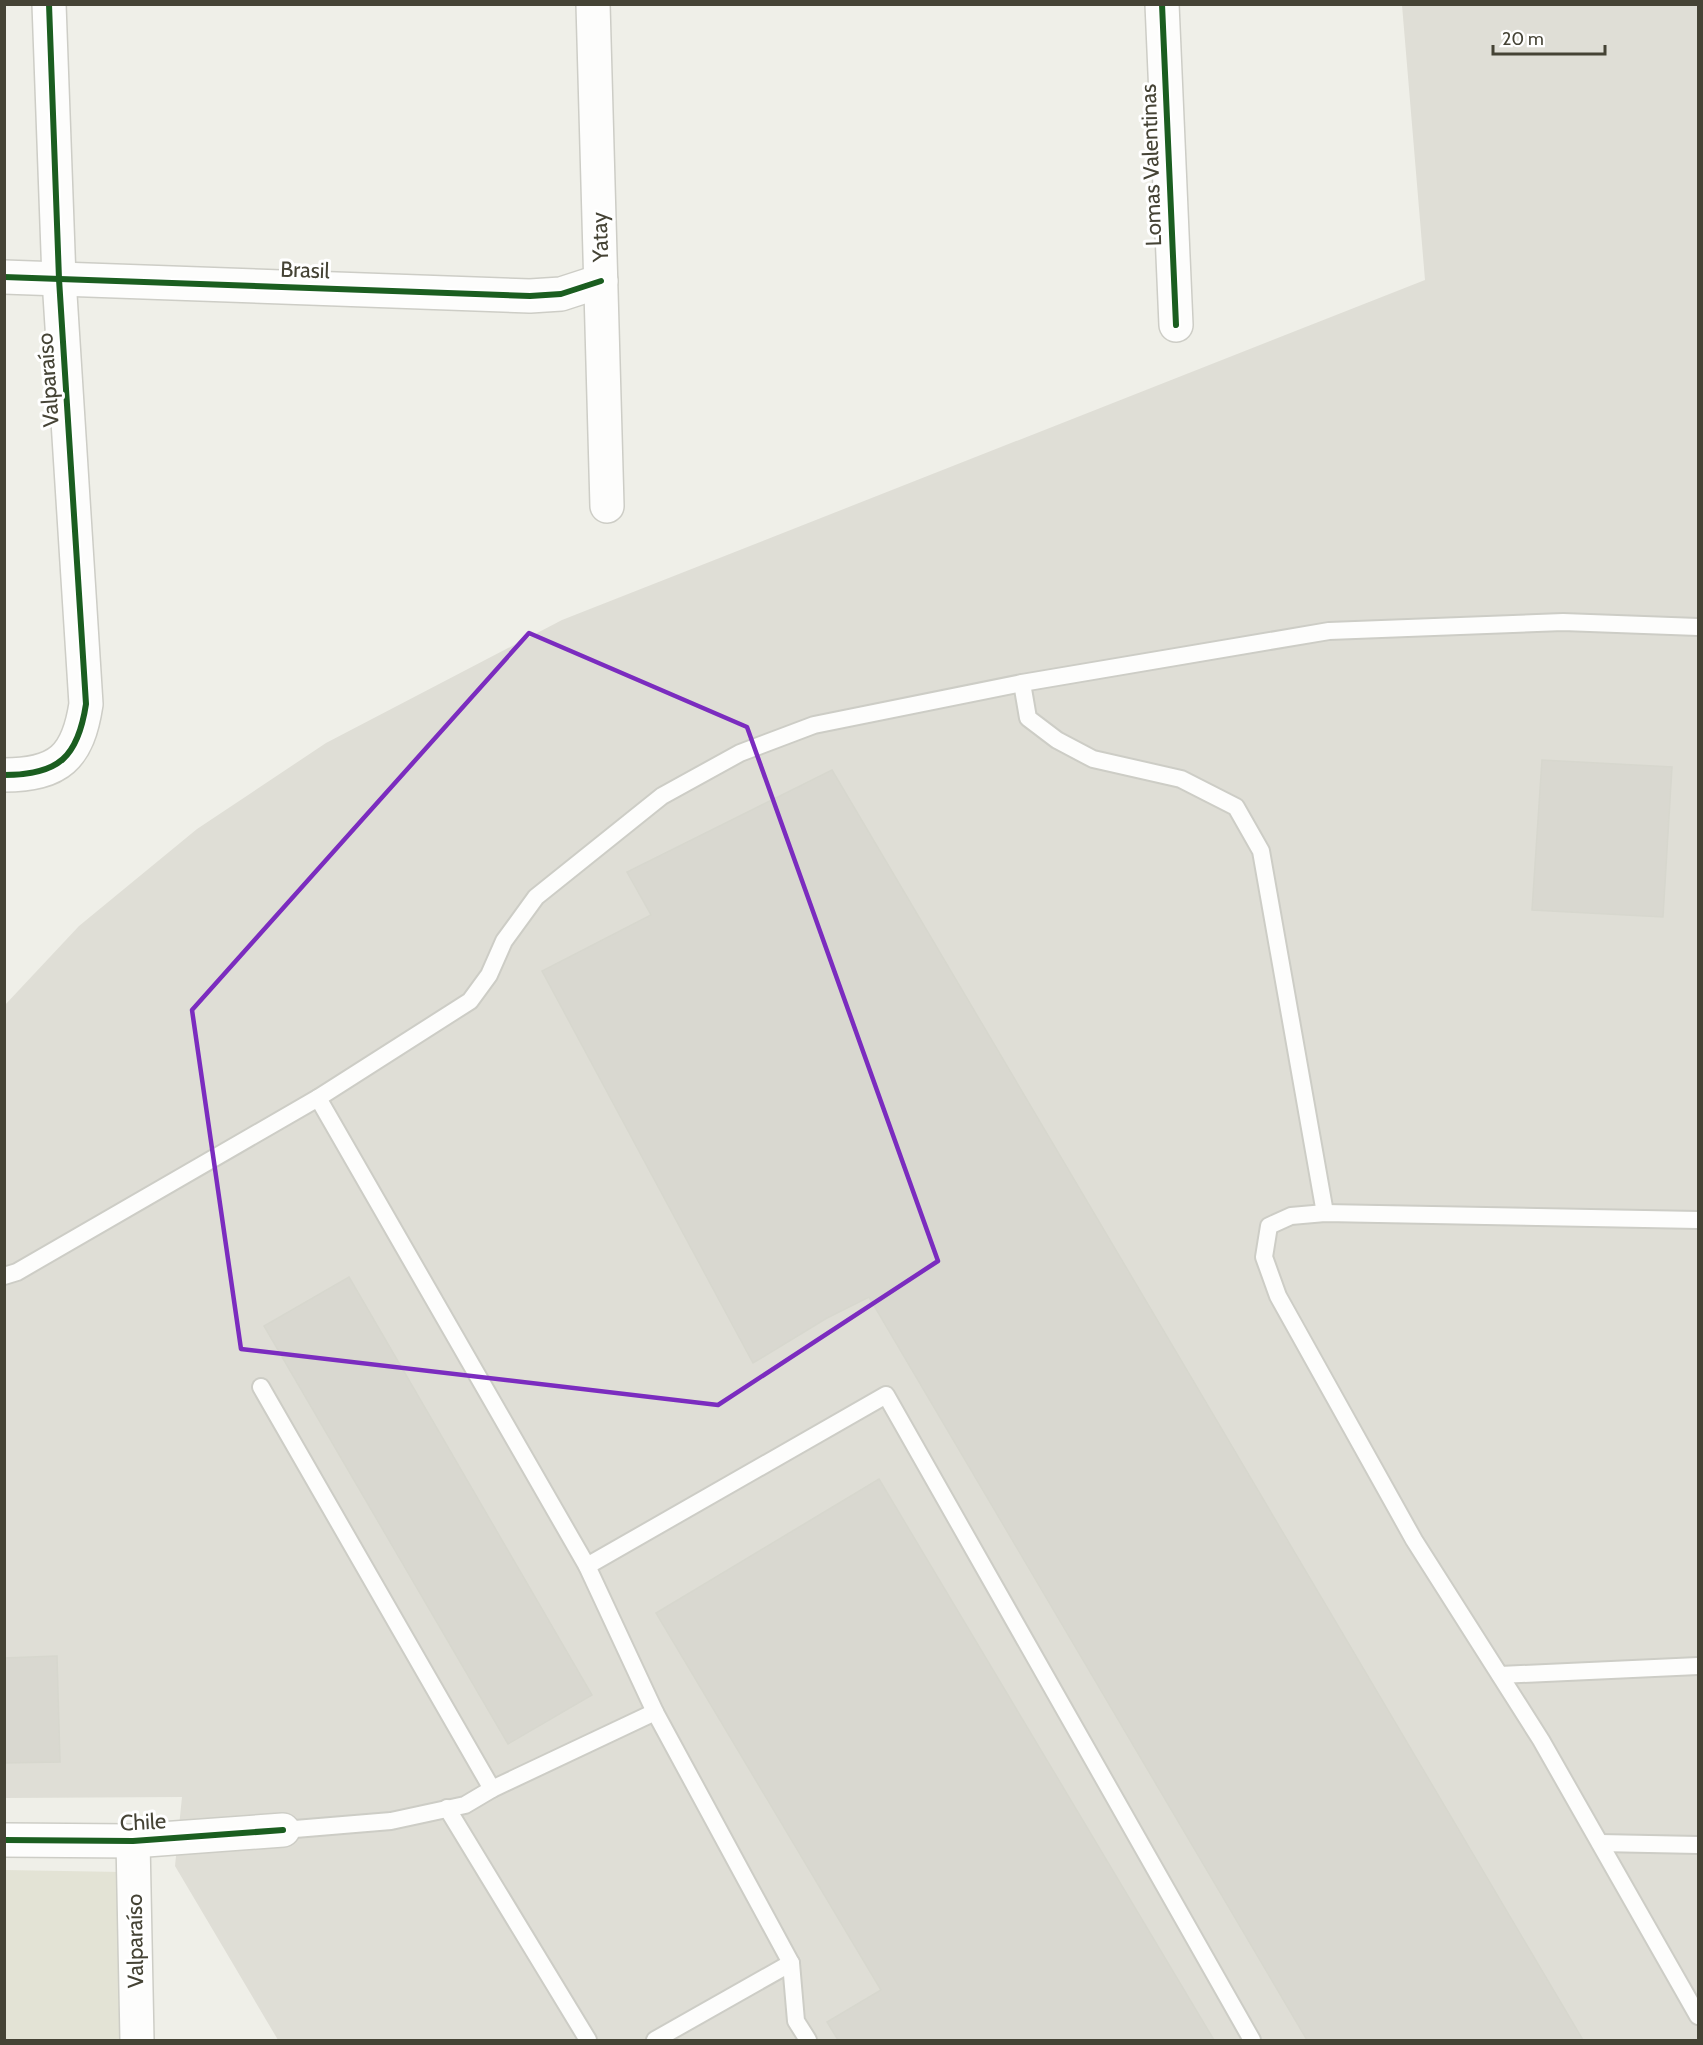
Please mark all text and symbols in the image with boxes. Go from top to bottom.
scale bar [1493,18,1606,56]
text: 20 m [1502,28,1544,50]
street label: Lomas Valentinas [1135,83,1167,247]
street label: Yatay [586,212,614,263]
street label: Brasil [280,256,331,284]
street label: Valparaíso [31,332,65,428]
street label: Chile [119,1807,167,1837]
street label: Valparaíso [121,1894,149,1988]

